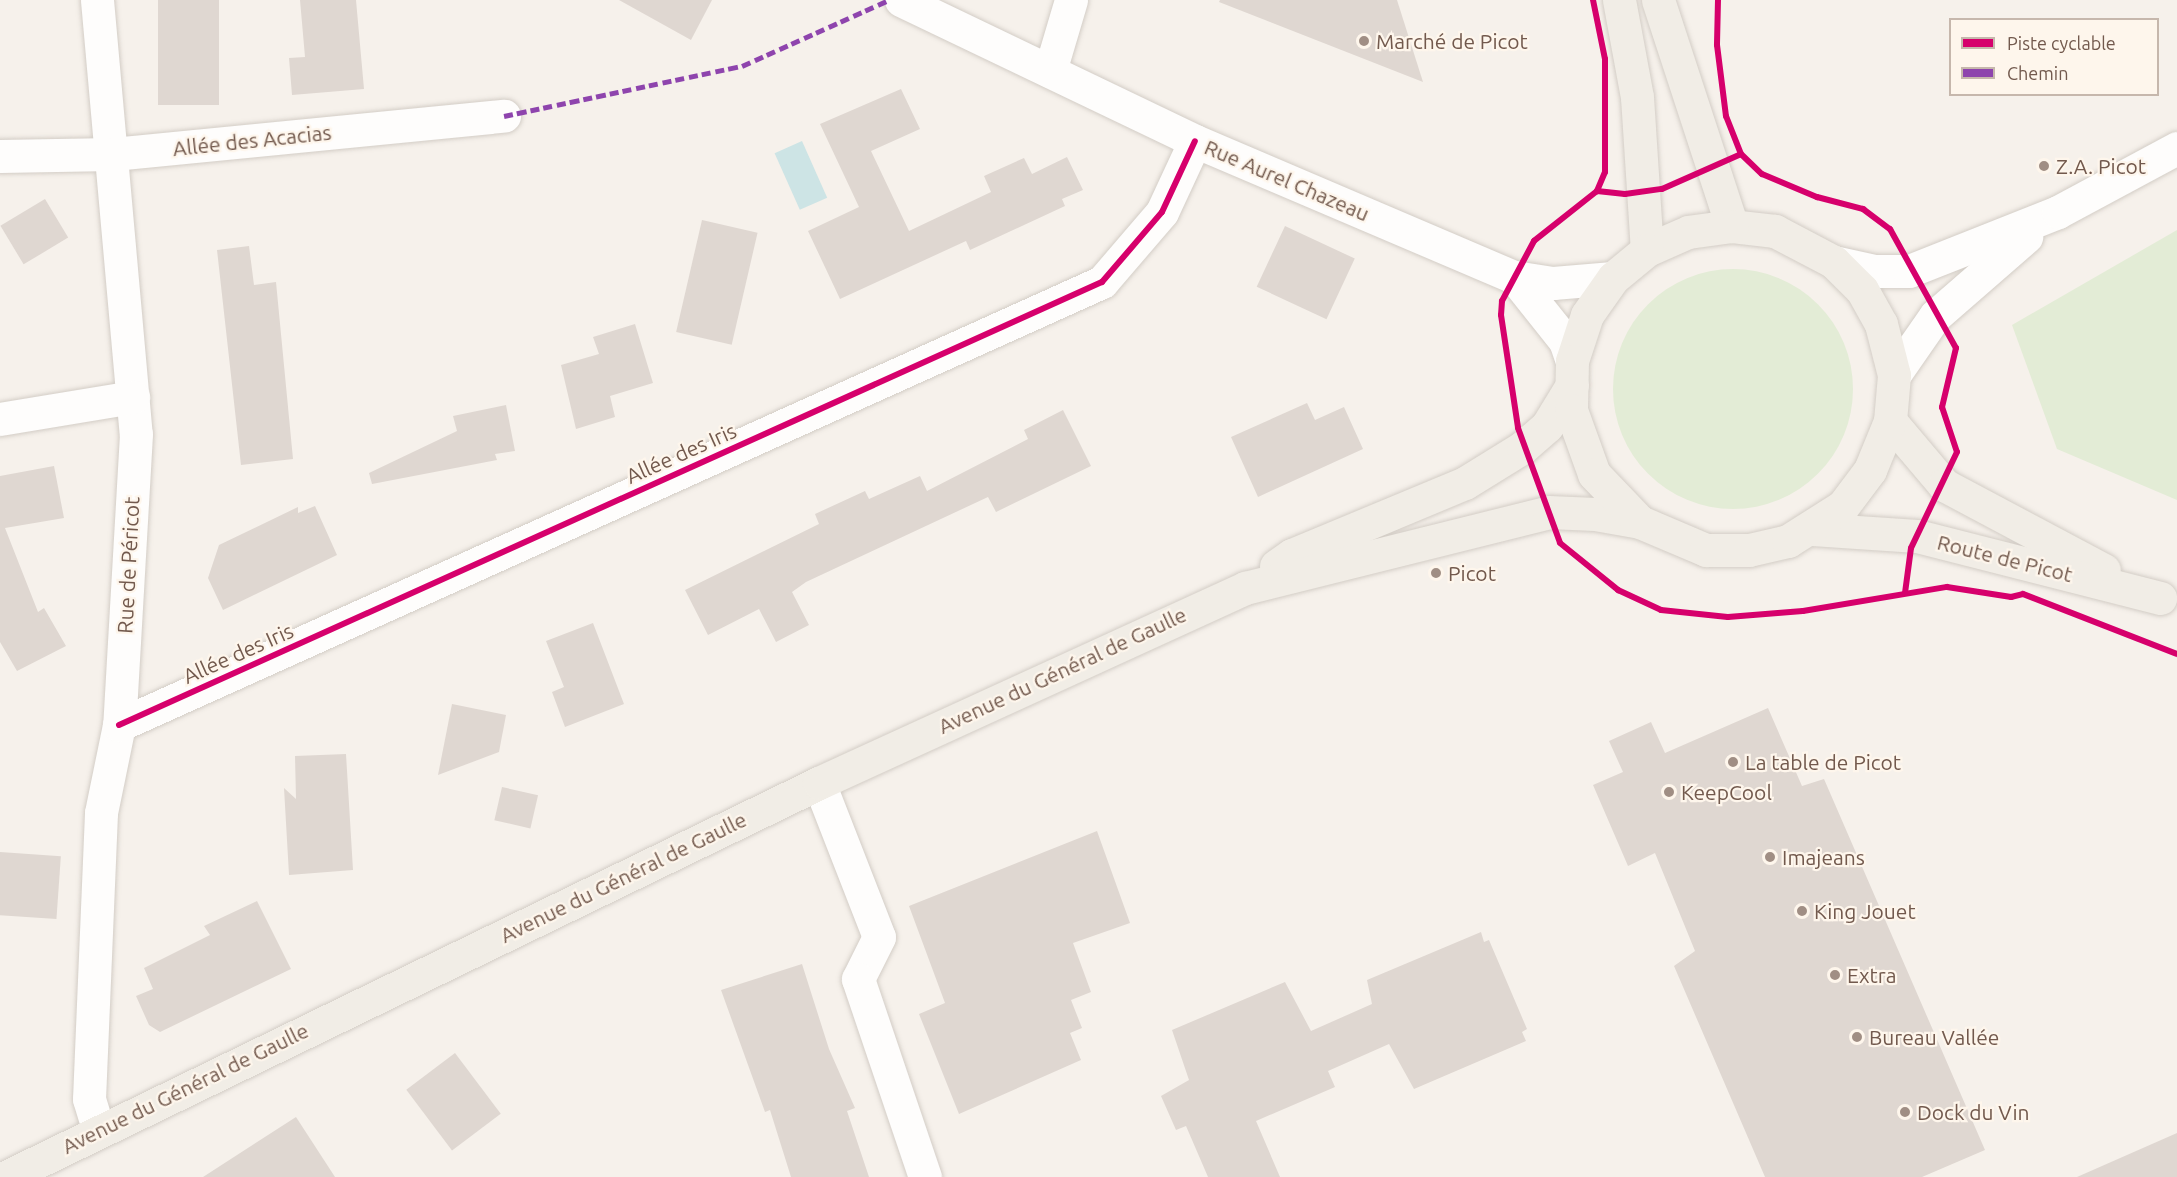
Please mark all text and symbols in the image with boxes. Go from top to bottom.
legend [1949,18,2159,96]
place label: Marché de Picot [1376,28,1528,54]
text: Piste cyclable [2007,33,2116,53]
marker: Marché de Picot [1357,34,1371,48]
text: Chemin [2007,63,2068,83]
street label: Allée des Acacias [171,119,333,161]
street label: Rue Aurel Chazeau [1201,134,1373,226]
place label: Z.A. Picot [2056,153,2146,179]
marker: Z.A. Picot [2037,159,2051,173]
street label: Allée des Iris [622,417,740,489]
street label: Rue de Péricot [112,496,144,634]
street label: Route de Picot [1935,529,2075,587]
place label: Picot [1448,560,1496,586]
marker: Picot [1429,566,1443,580]
street label: Avenue du Général de Gaulle [934,601,1190,739]
street label: Allée des Iris [179,617,297,689]
place label: La table de Picot [1745,749,1901,775]
marker: La table de Picot [1726,755,1740,769]
place label: KeepCool [1681,779,1772,805]
marker: KeepCool [1662,785,1676,799]
street label: Avenue du Général de Gaulle [496,806,750,948]
place label: Imajeans [1782,844,1865,870]
marker: Imajeans [1763,850,1777,864]
place label: King Jouet [1814,898,1916,924]
marker: King Jouet [1795,904,1809,918]
place label: Extra [1847,962,1897,988]
marker: Extra [1828,968,1842,982]
street label: Avenue du Général de Gaulle [58,1017,312,1159]
place label: Bureau Vallée [1869,1024,1999,1050]
marker: Bureau Vallée [1850,1030,1864,1044]
place label: Dock du Vin [1917,1099,2029,1125]
marker: Dock du Vin [1898,1105,1912,1119]

